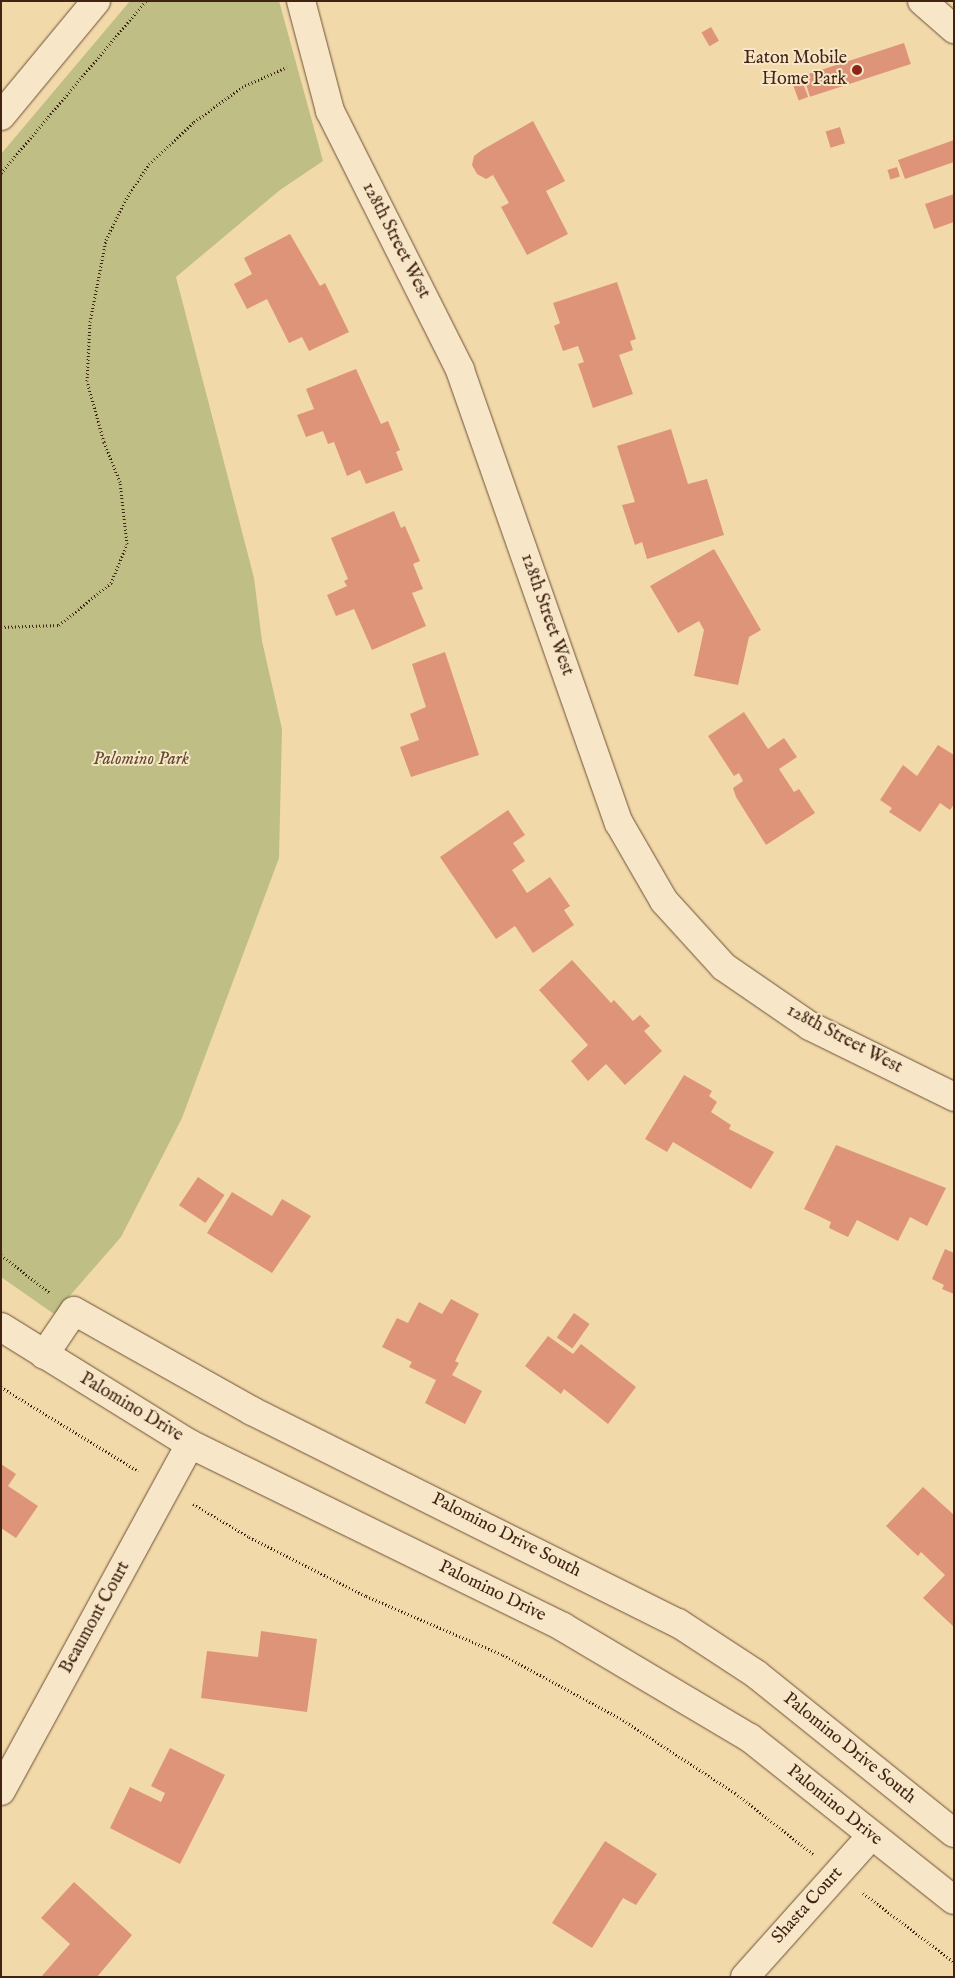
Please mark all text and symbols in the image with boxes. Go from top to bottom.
place label: Eaton Mobile Home Park [744,49,847,92]
marker: Eaton Mobile Home Park [851,64,863,76]
street label: 128th Street West [356,179,434,303]
street label: 128th Street West [515,551,577,679]
park label: Palomino Park [93,749,189,771]
street label: 128th Street West [783,1001,905,1079]
street label: Palomino Drive [76,1369,186,1447]
street label: Palomino Drive South [428,1489,584,1583]
street label: Palomino Drive [435,1557,549,1627]
street label: Beaumont Court [56,1558,136,1678]
street label: Palomino Drive South [778,1689,920,1809]
street label: Palomino Drive [782,1761,886,1851]
street label: Shasta Court [768,1863,848,1949]

